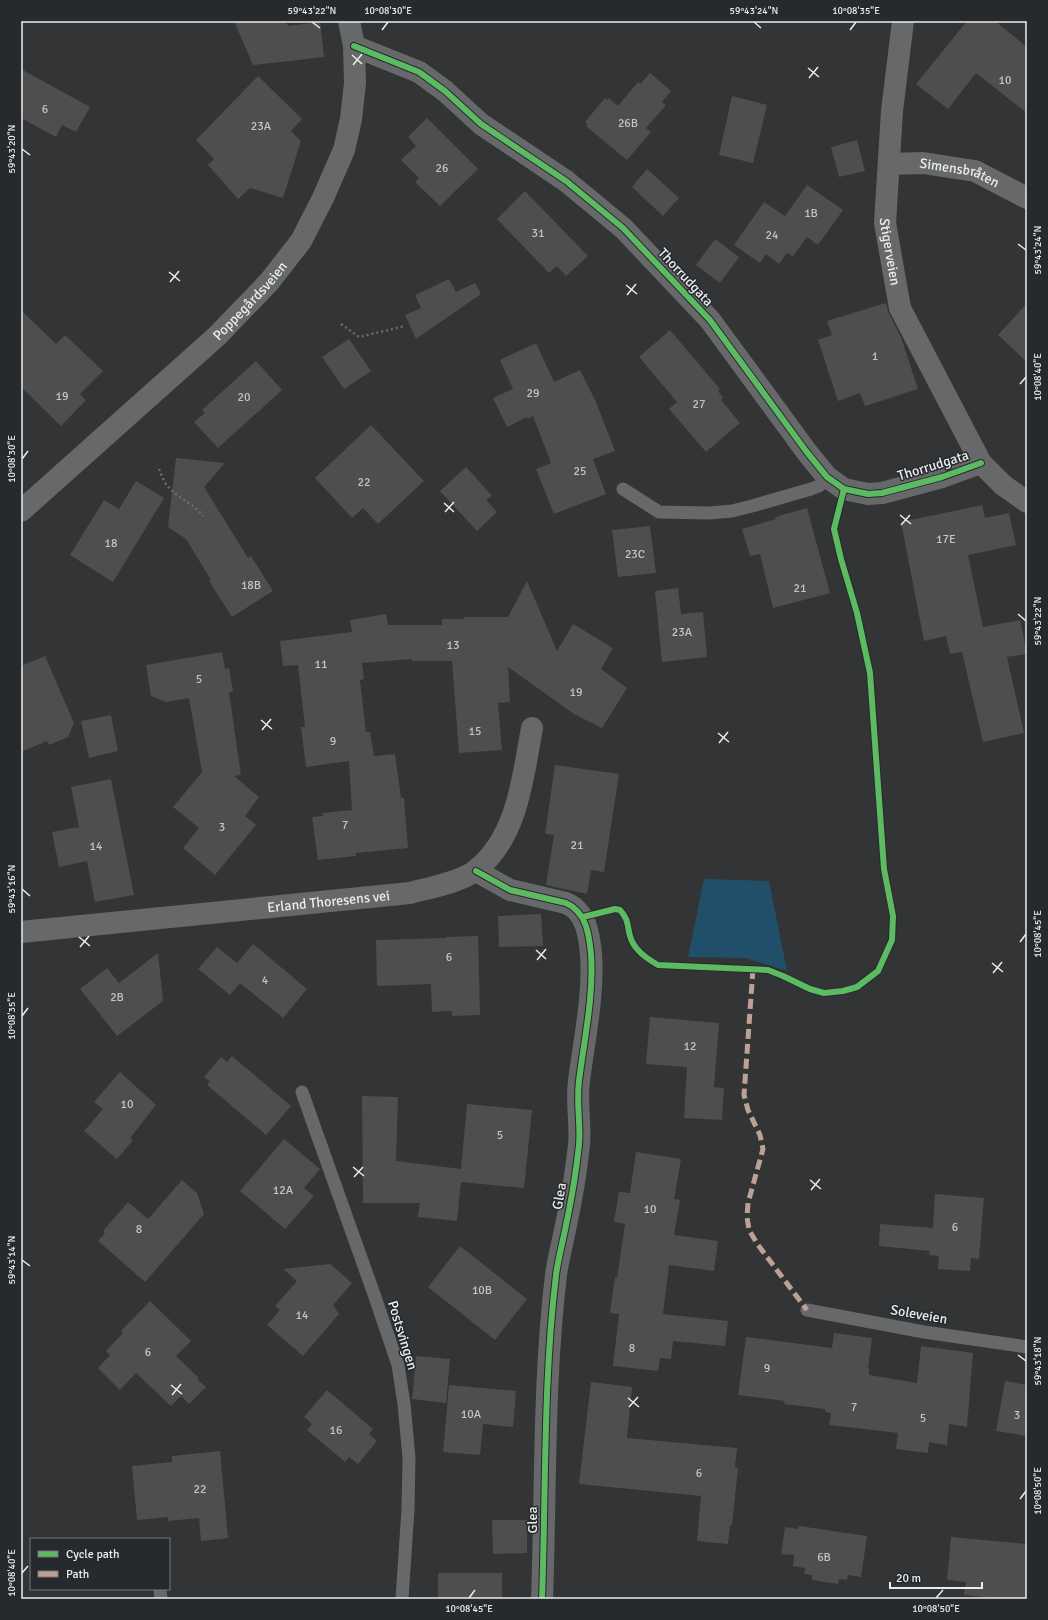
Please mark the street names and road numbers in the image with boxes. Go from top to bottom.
street label: Simensbråten [918,155,1002,191]
street label: Stigerveien [876,217,904,287]
street label: Thorrudgata [654,245,717,310]
street label: Poppegårdsveien [210,258,291,344]
street label: Thorrudgata [896,447,971,484]
street label: Erland Thoresens vei [266,887,391,916]
street label: Glea [549,1181,570,1211]
street label: Postsvingen [384,1298,421,1372]
street label: Soleveien [889,1301,949,1328]
street label: Glea [524,1506,541,1534]

